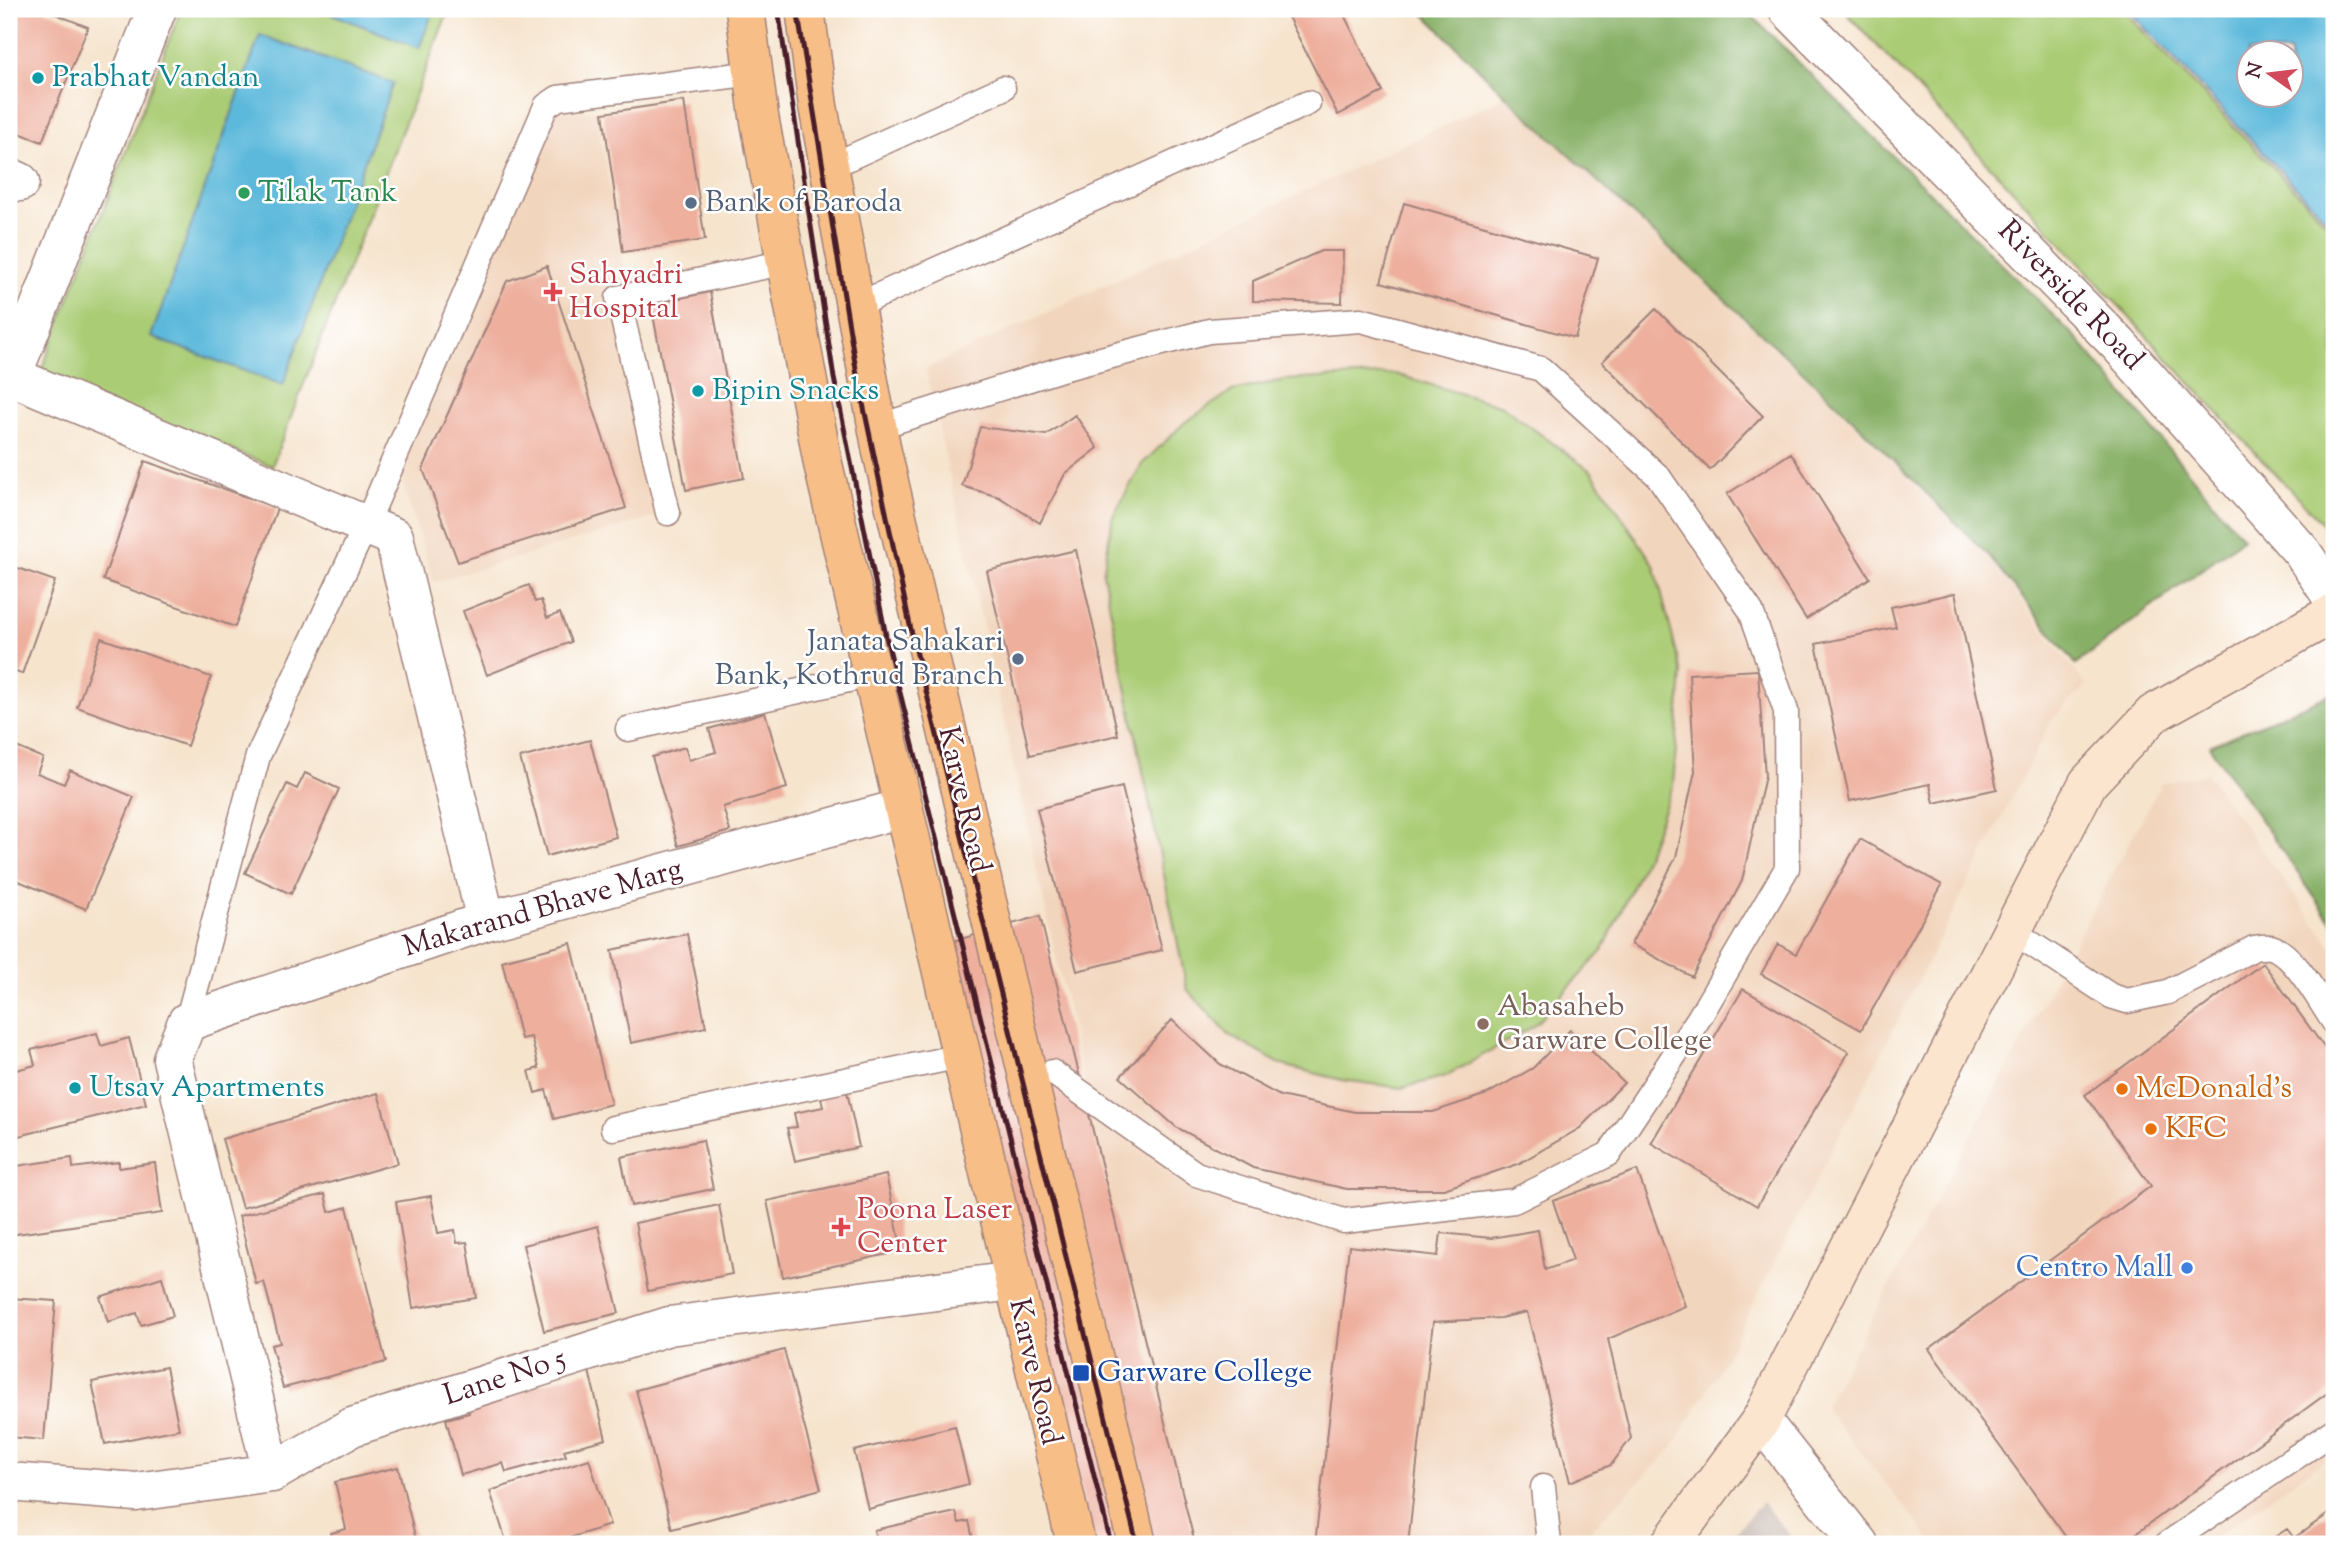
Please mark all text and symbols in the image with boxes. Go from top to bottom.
north arrow [2234,38,2304,108]
place label: Prabhat Vandan [52,57,260,100]
text: N [2241,60,2271,81]
marker: Prabhat Vandan [30,70,46,86]
place label: Tilak Tank [258,172,397,215]
place label: Bank of Baroda [705,182,902,225]
marker: Tilak Tank [236,185,252,201]
marker: Bank of Baroda [683,195,699,211]
street label: Riverside Road [1987,211,2153,381]
place label: Sahyadri Hospital [569,254,683,331]
marker: Sahyadri Hospital [543,282,563,302]
place label: Bipin Snacks [712,370,879,413]
marker: Bipin Snacks [690,383,706,399]
place label: Janata Sahakari Bank, Kothrud Branch [715,621,1004,698]
marker: Janata Sahakari Bank, Kothrud Branch [1010,651,1026,667]
street label: Karve Road [925,723,1001,877]
street label: Makarand Bhave Marg [398,849,688,969]
place label: Abasaheb Garware College [1497,986,1712,1063]
marker: Abasaheb Garware College [1475,1016,1491,1032]
place label: Utsav Apartments [89,1067,325,1110]
place label: McDonald's [2136,1068,2292,1111]
marker: Utsav Apartments [67,1080,83,1096]
marker: McDonald's [2114,1081,2130,1097]
place label: KFC [2165,1108,2228,1151]
marker: KFC [2143,1121,2159,1137]
place label: Poona Laser Center [857,1189,1012,1266]
marker: Poona Laser Center [831,1217,851,1237]
place label: Centro Mall [2016,1247,2173,1290]
marker: Centro Mall [2179,1260,2195,1276]
street label: Karve Road [996,1295,1072,1449]
street label: Lane No 5 [438,1338,572,1418]
place label: Garware College [1097,1352,1312,1395]
marker: Garware College [1071,1363,1091,1383]

